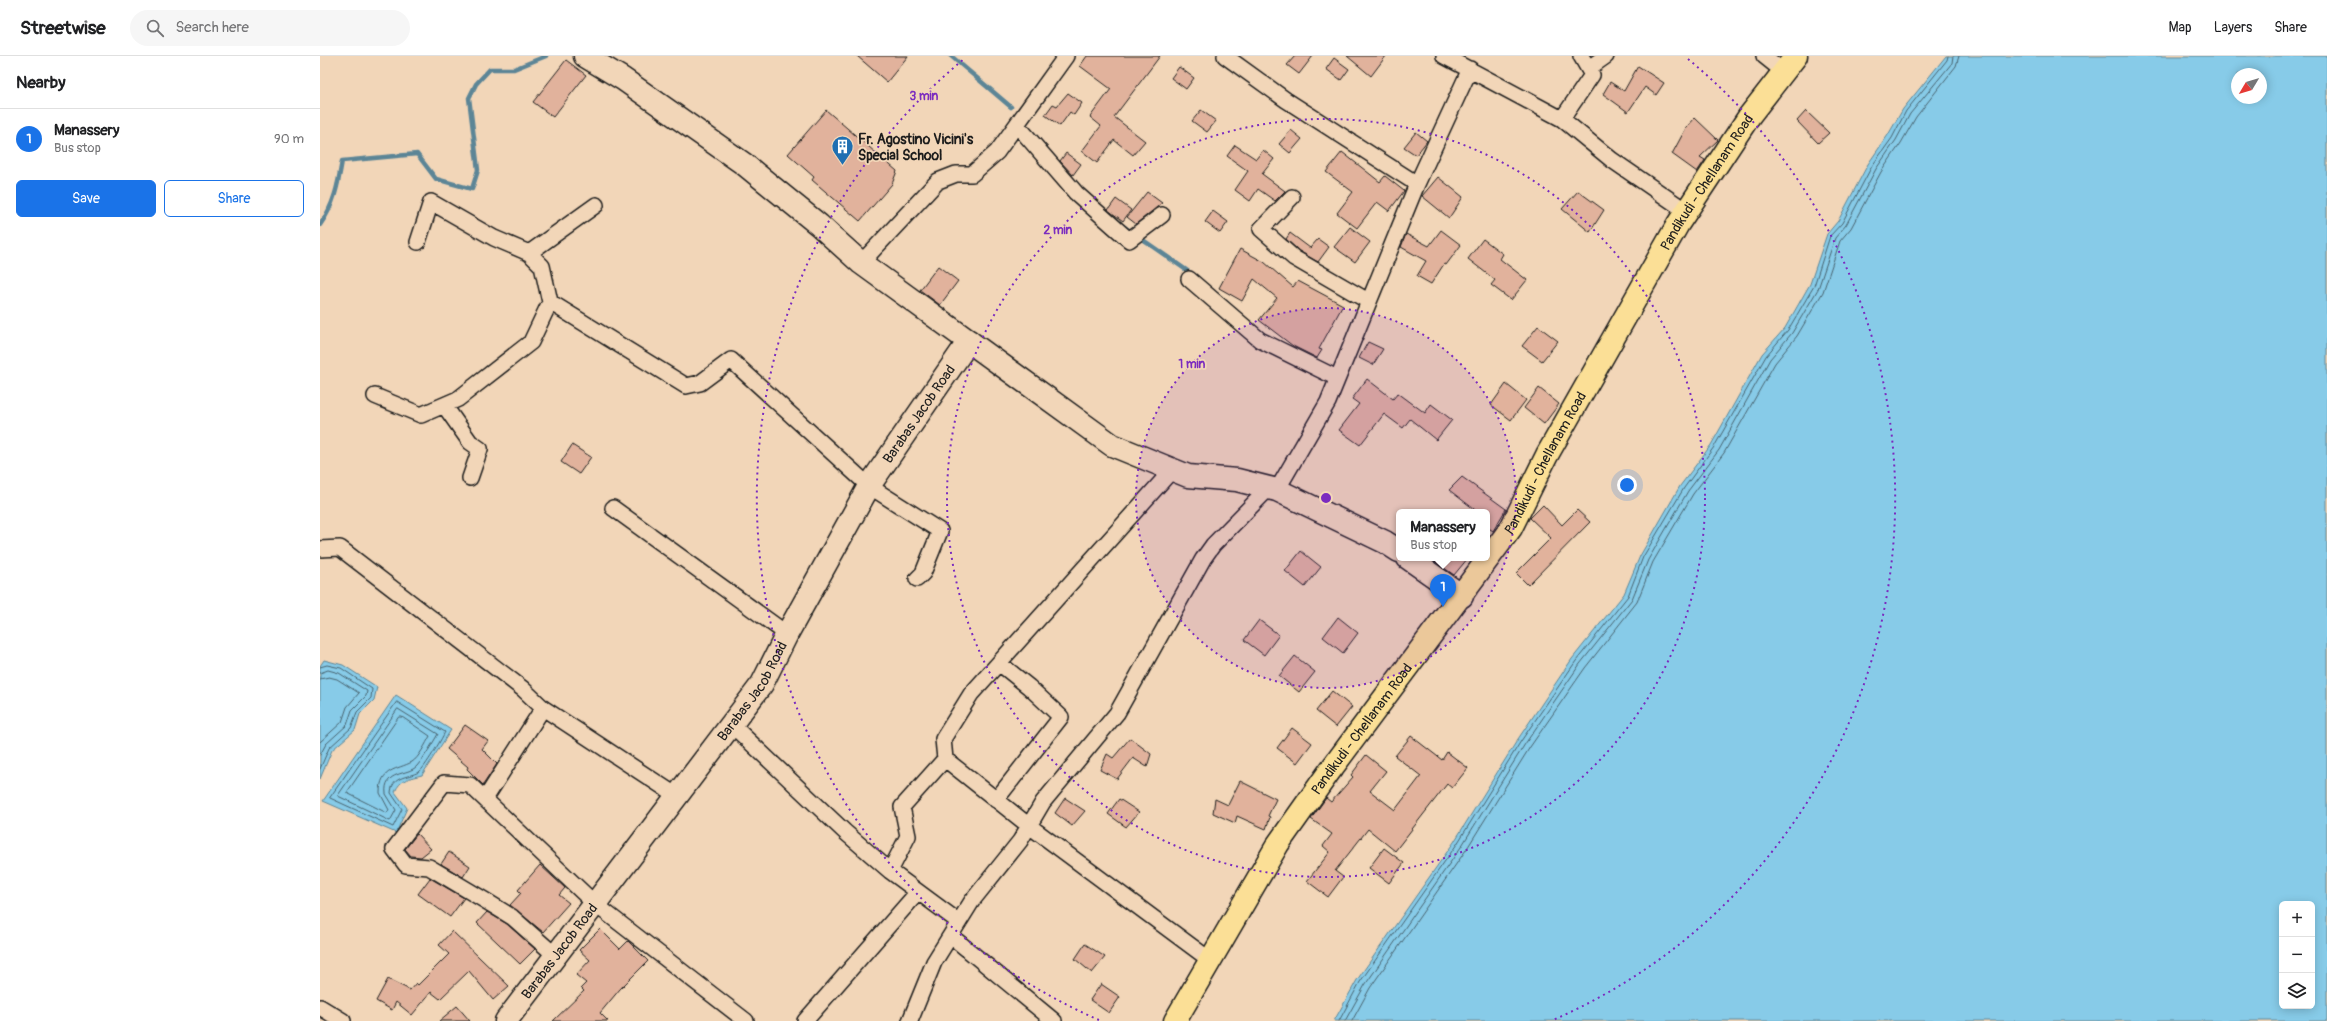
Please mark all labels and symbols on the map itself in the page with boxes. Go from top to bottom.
north arrow [2231,68,2267,104]
text: 3 min [910,89,939,104]
street label: Pandikudi - Chellanam Road [1657,111,1757,253]
place label: Fr. Agostino Vicini's Special School [858,131,974,164]
building icon: Fr. Agostino Vicini's Special School [830,134,856,167]
text: 2 min [1044,223,1073,238]
text: 1 min [1179,357,1206,372]
street label: Barabas Jacob Road [879,362,959,466]
street label: Pandikudi - Chellanam Road [1501,389,1590,538]
your location [1617,475,1637,495]
centre of rings [1319,491,1333,505]
pin: 1 [1430,574,1456,607]
street label: Barabas Jacob Road [714,639,791,744]
street label: Pandikudi - Chellanam Road [1308,660,1416,798]
street label: Barabas Jacob Road [518,900,601,1002]

